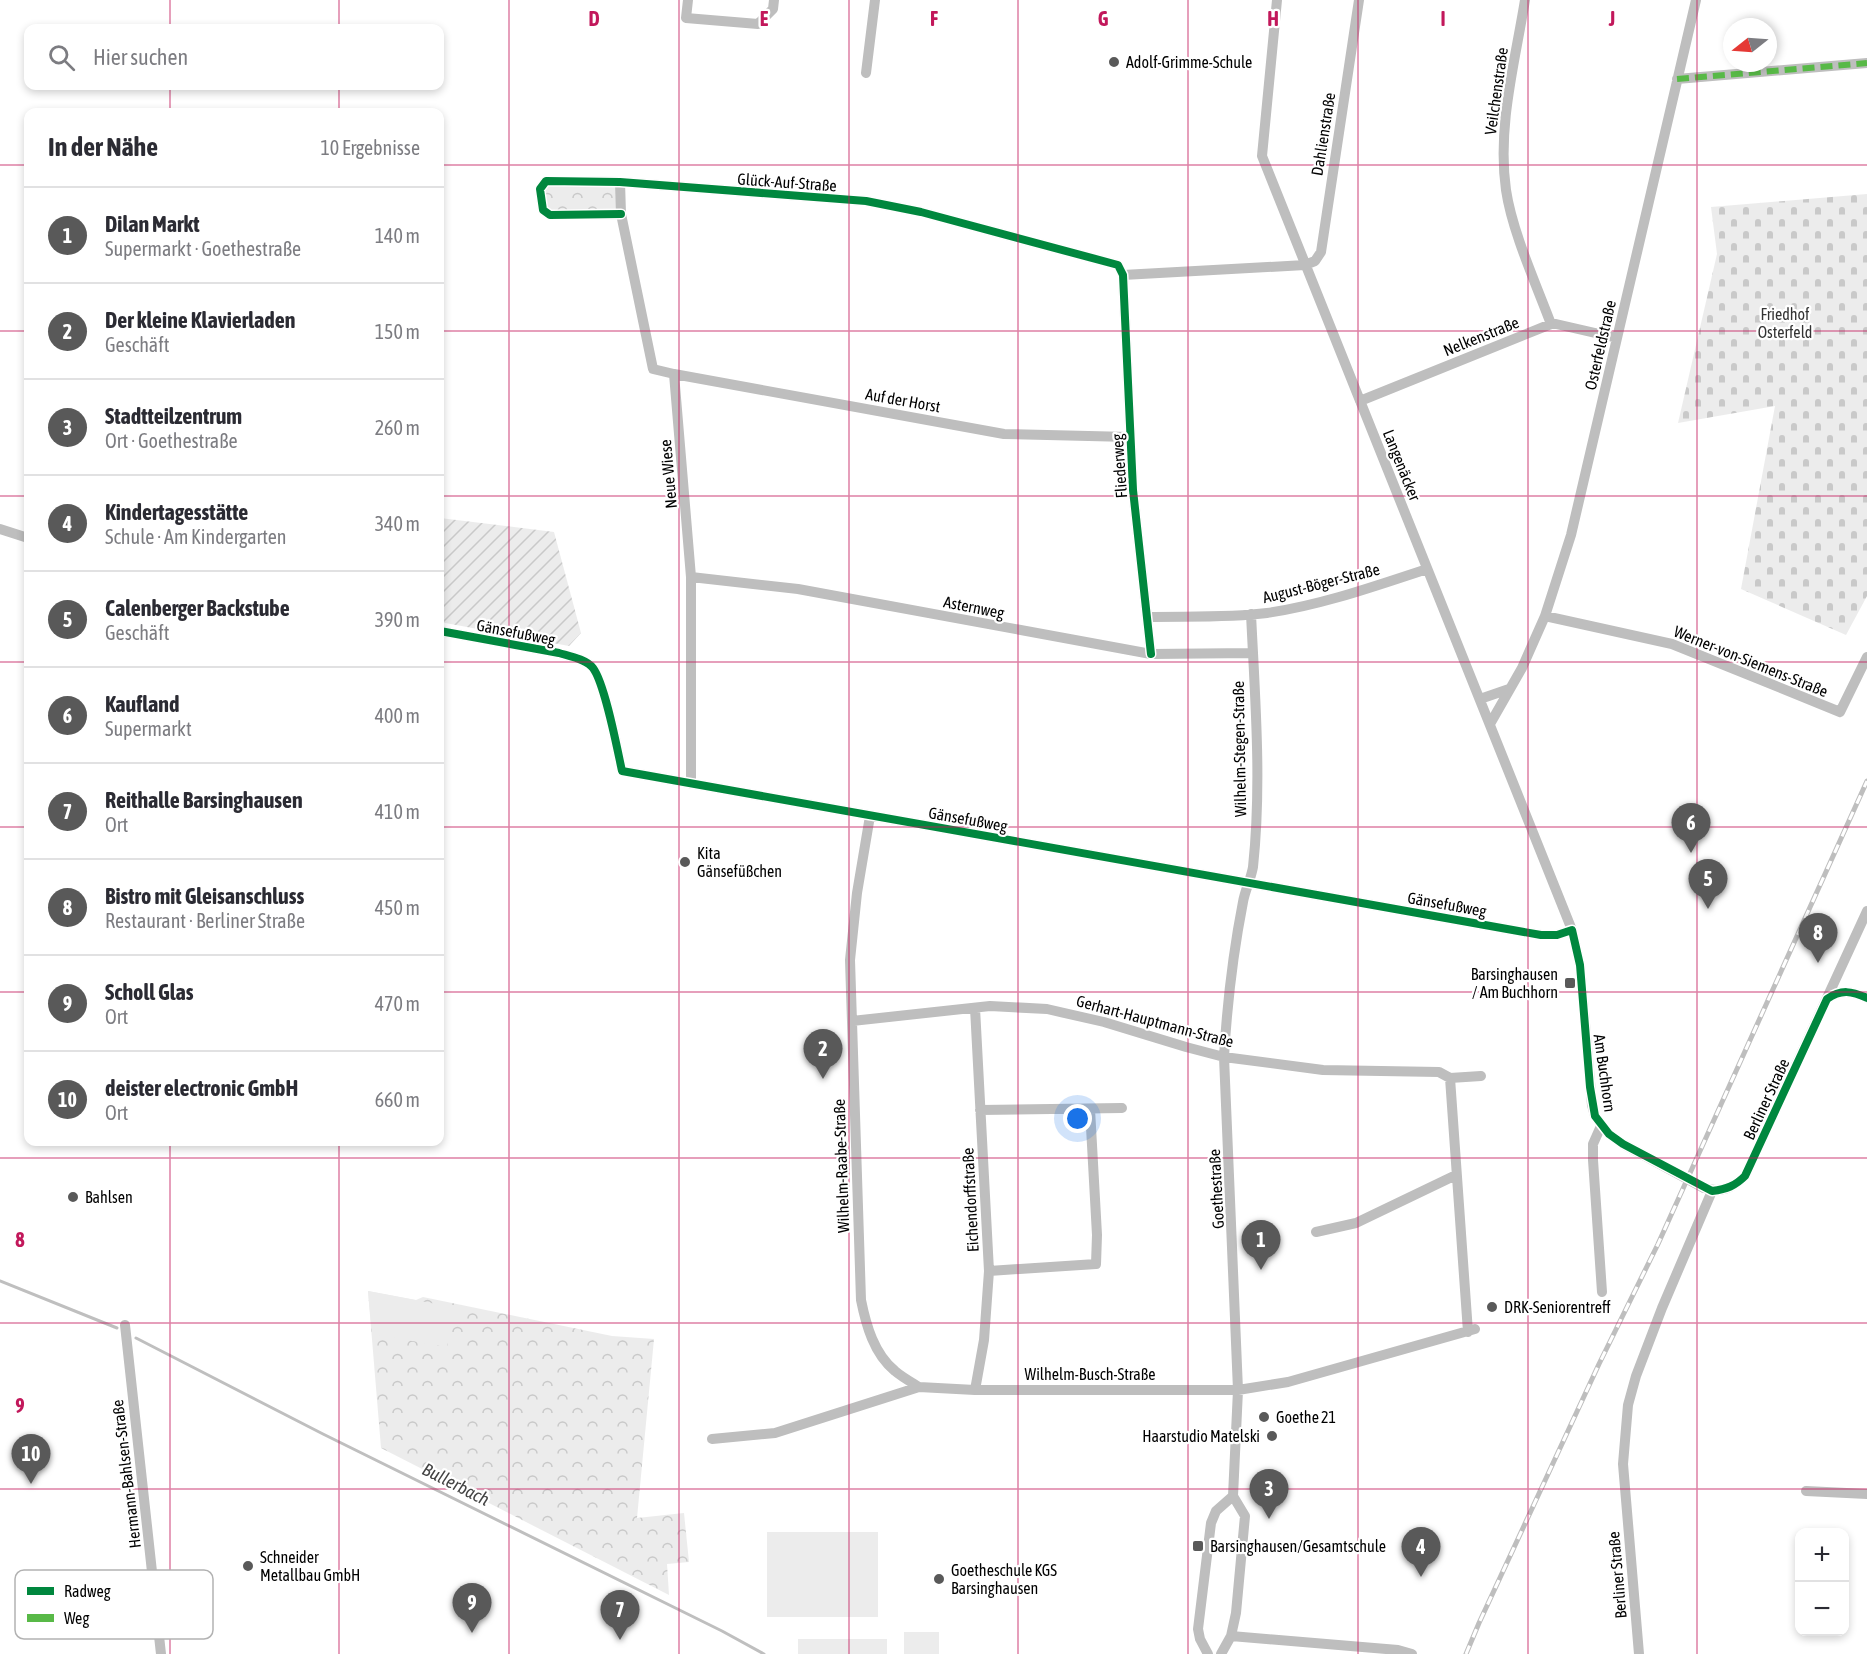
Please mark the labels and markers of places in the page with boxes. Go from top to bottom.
place label: Adolf-Grimme-Schule [1126,53,1252,71]
marker: Adolf-Grimme-Schule [1107,55,1121,69]
pin: 6 [1672,804,1710,853]
place label: Kita Gänsefüßchen [697,844,782,880]
marker: Kita Gänsefüßchen [678,855,692,869]
pin: 5 [1688,860,1728,909]
pin: 8 [1798,914,1838,963]
place label: Barsinghausen / Am Buchhorn [1471,965,1558,1001]
marker: Barsinghausen / Am Buchhorn [1563,976,1577,990]
pin: 2 [804,1030,842,1079]
place label: Bahlsen [85,1188,133,1206]
marker: Bahlsen [66,1190,80,1204]
pin: 1 [1242,1220,1280,1270]
place label: DRK-Seniorentreff [1504,1298,1611,1316]
marker: DRK-Seniorentreff [1485,1300,1499,1314]
place label: Goethe 21 [1276,1408,1336,1426]
marker: Goethe 21 [1257,1410,1271,1424]
place label: Haarstudio Matelski [1142,1427,1260,1445]
marker: Haarstudio Matelski [1265,1429,1279,1443]
pin: 10 [12,1434,51,1484]
pin: 3 [1250,1470,1288,1519]
pin: 4 [1402,1528,1440,1577]
place label: Barsinghausen/Gesamtschule [1210,1537,1386,1556]
marker: Barsinghausen/Gesamtschule [1191,1539,1205,1553]
place label: Schneider Metallbau GmbH [260,1548,360,1584]
marker: Schneider Metallbau GmbH [241,1559,255,1573]
place label: Goetheschule KGS Barsinghausen [951,1561,1057,1598]
marker: Goetheschule KGS Barsinghausen [932,1572,946,1586]
pin: 9 [452,1584,492,1633]
pin: 7 [600,1590,640,1640]

